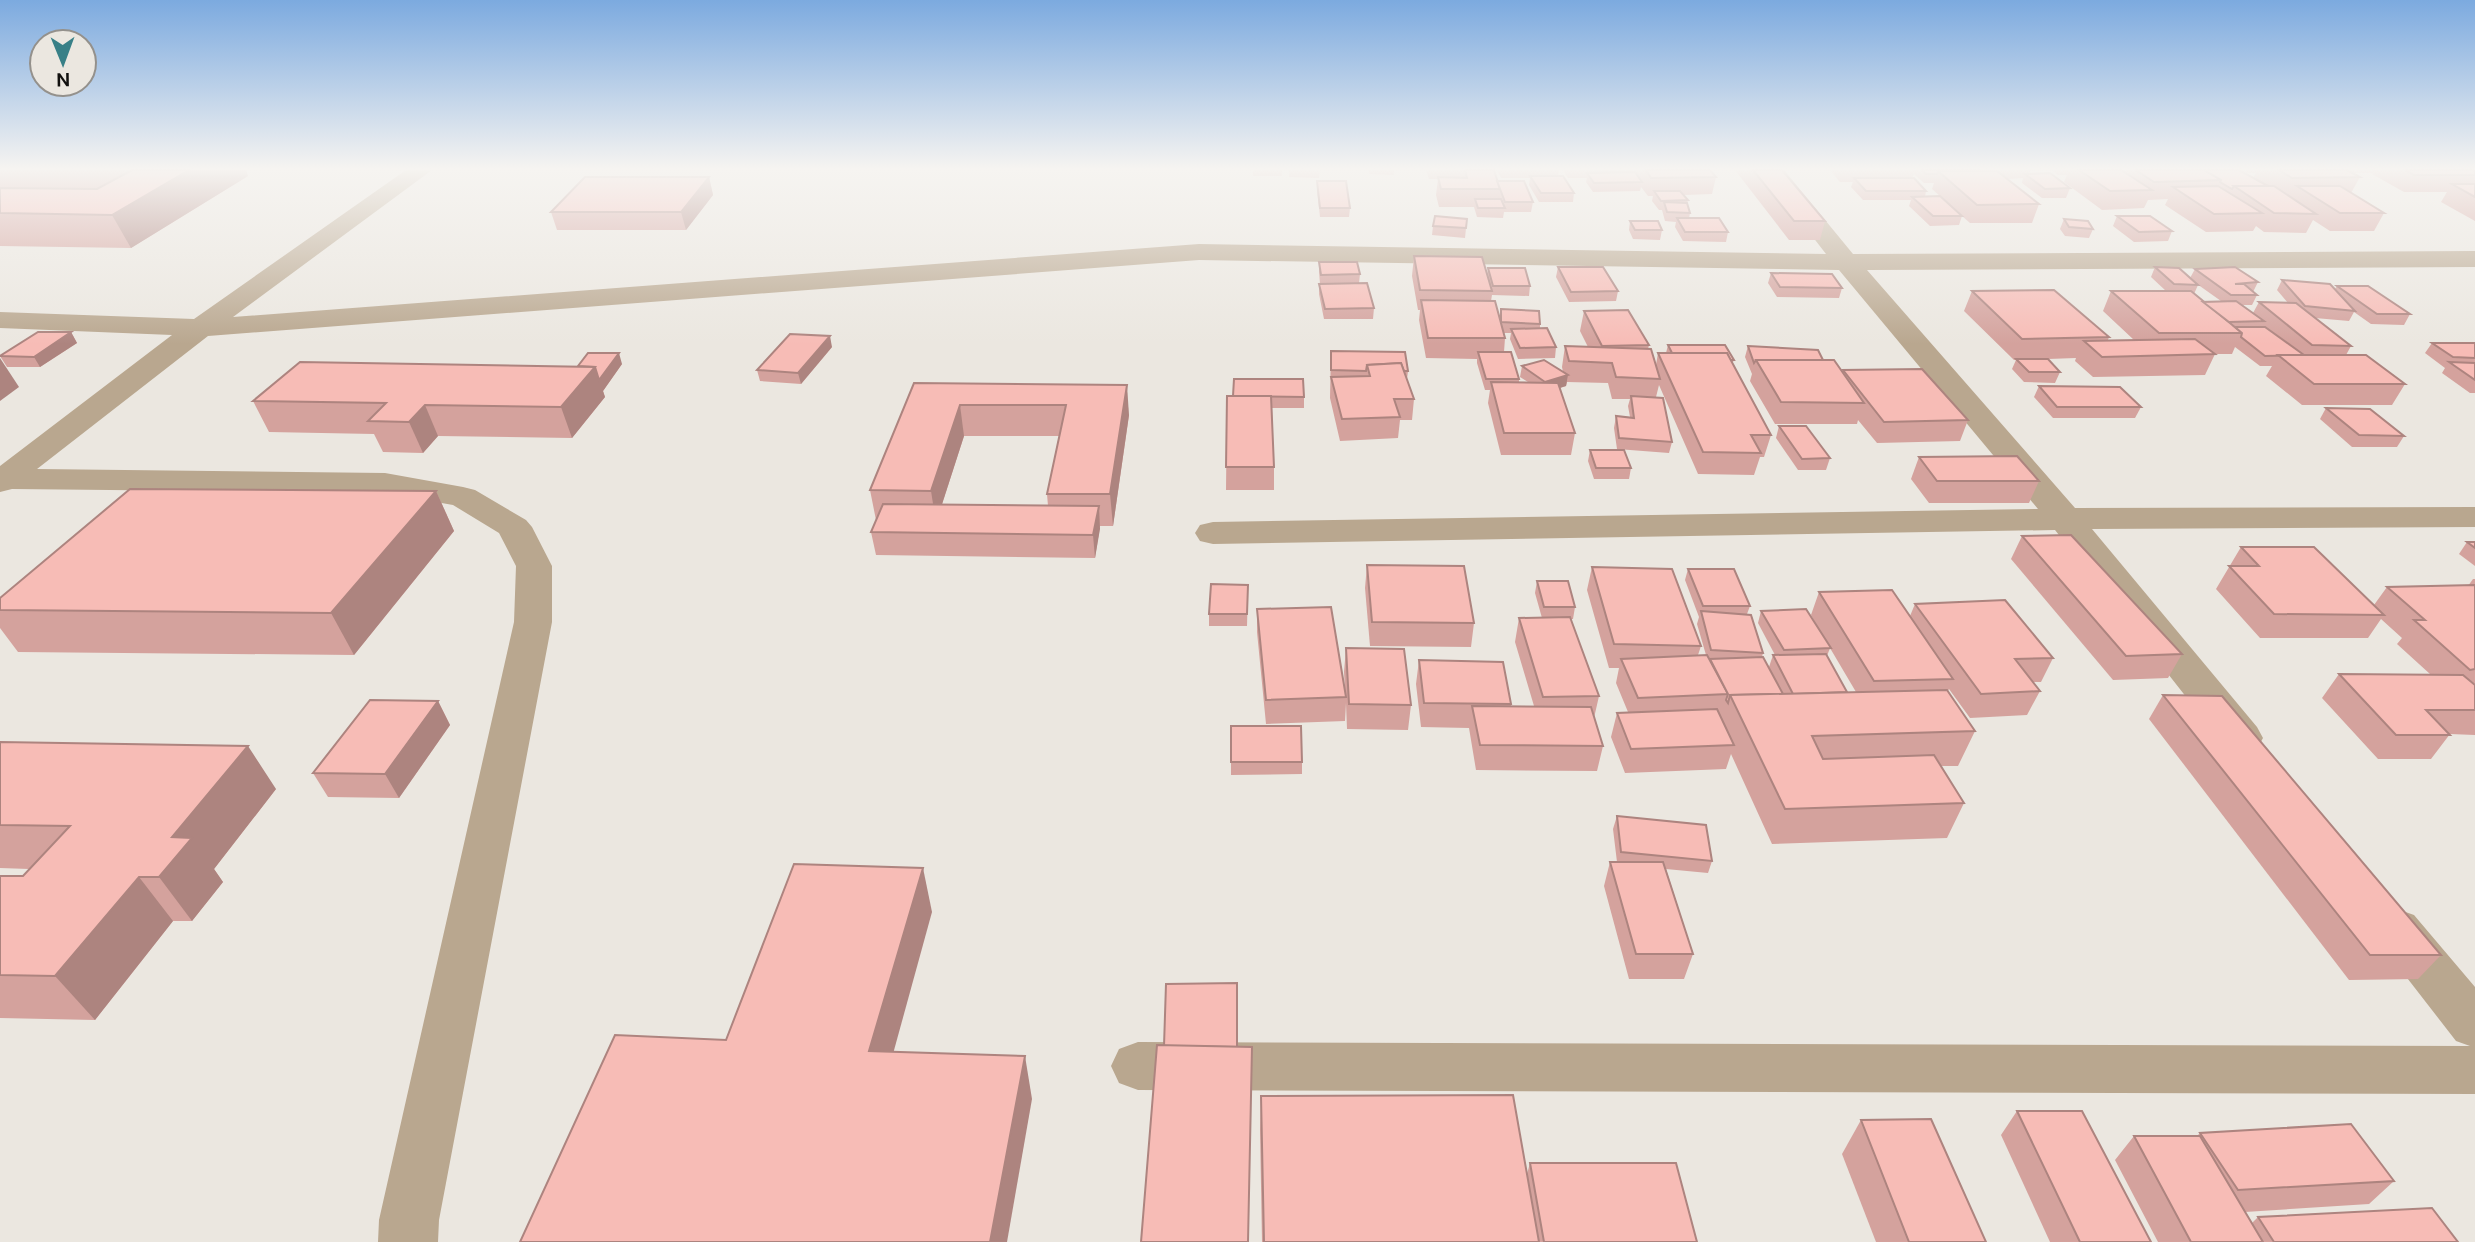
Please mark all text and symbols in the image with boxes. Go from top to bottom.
north arrow [28,28,98,98]
text: N [56,67,70,92]

